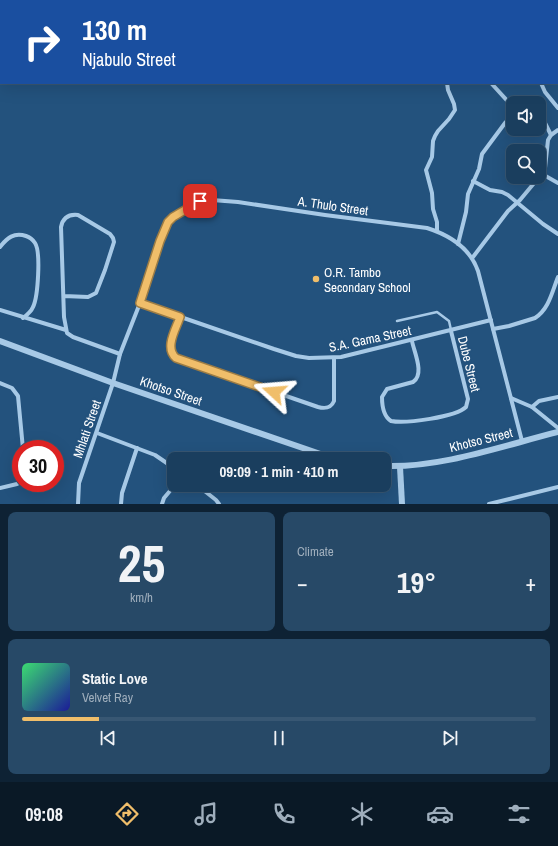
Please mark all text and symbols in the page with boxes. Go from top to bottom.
text: 130 m [82,11,147,49]
icon: right [16,16,68,68]
text: Njabulo Street [82,47,176,72]
map controls [506,96,546,184]
button: sound [506,96,546,136]
button: search [506,144,546,184]
pin [183,184,217,218]
icon: arrive [189,190,211,212]
street label: A. Thulo Street [296,193,369,219]
place label: O.R. Tambo Secondary School [324,264,411,296]
marker: O.R. Tambo Secondary School [311,274,321,284]
street label: S.A. Gama Street [327,322,413,356]
street label: Dube Street [454,334,484,394]
position arrow [253,371,295,413]
street label: Khotso Street [138,372,204,410]
street label: Mhlati Street [69,398,105,460]
street label: Khotso Street [448,424,514,456]
speed limit sign: 30 [12,440,64,492]
text: 09:09 · 1 min · 410 m [220,461,338,482]
text: 25 [118,528,165,598]
text: Climate [297,543,334,560]
text: 19° [397,562,436,602]
text: − [297,568,308,598]
text: + [525,568,536,598]
text: km/h [130,589,153,606]
text: Static Love [82,668,148,689]
text: Velvet Ray [82,689,133,706]
icon: previous [97,727,119,749]
icon: pause [268,727,290,749]
icon: next [439,727,461,749]
icon: directions [113,800,141,828]
icon: music [192,800,220,828]
icon: phone [270,800,298,828]
icon: climate [348,800,376,828]
icon: car [426,800,454,828]
icon: filters [505,800,533,828]
text: 09:08 [25,802,63,827]

